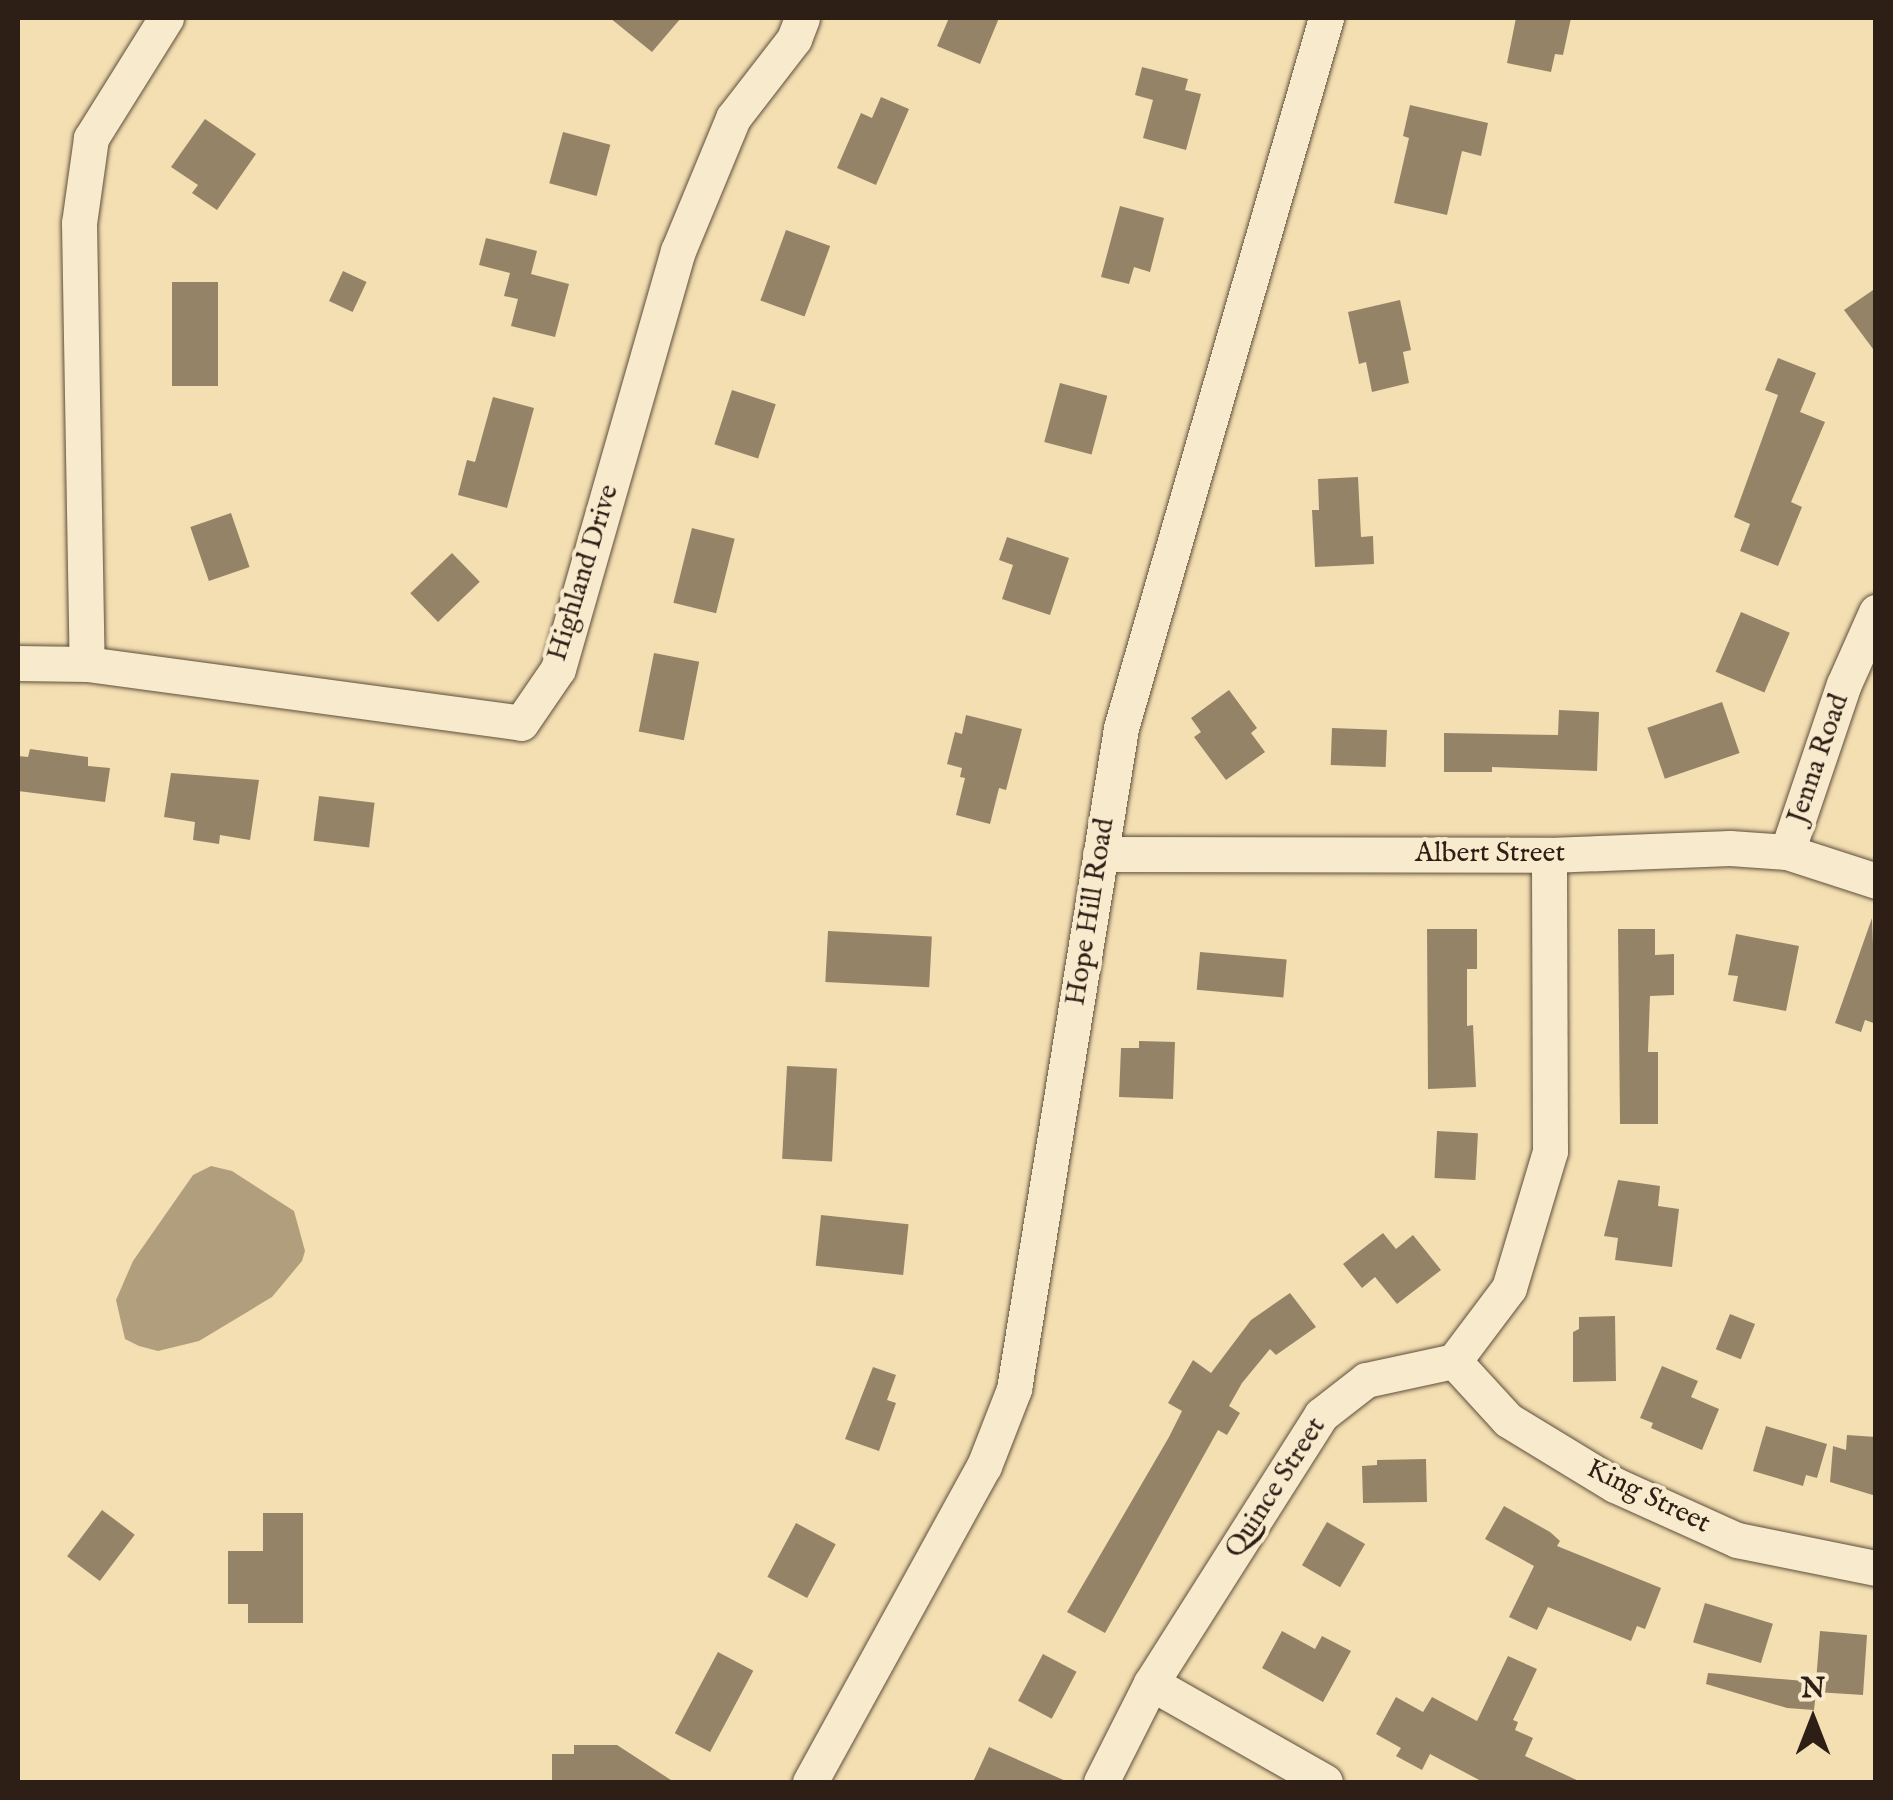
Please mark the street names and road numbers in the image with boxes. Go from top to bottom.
street label: Highland Drive [541,481,627,665]
street label: Jenna Road [1781,690,1857,828]
street label: Hope Hill Road [1060,816,1122,1008]
street label: Albert Street [1415,837,1565,871]
street label: Quince Street [1218,1412,1334,1564]
street label: King Street [1581,1453,1715,1541]

